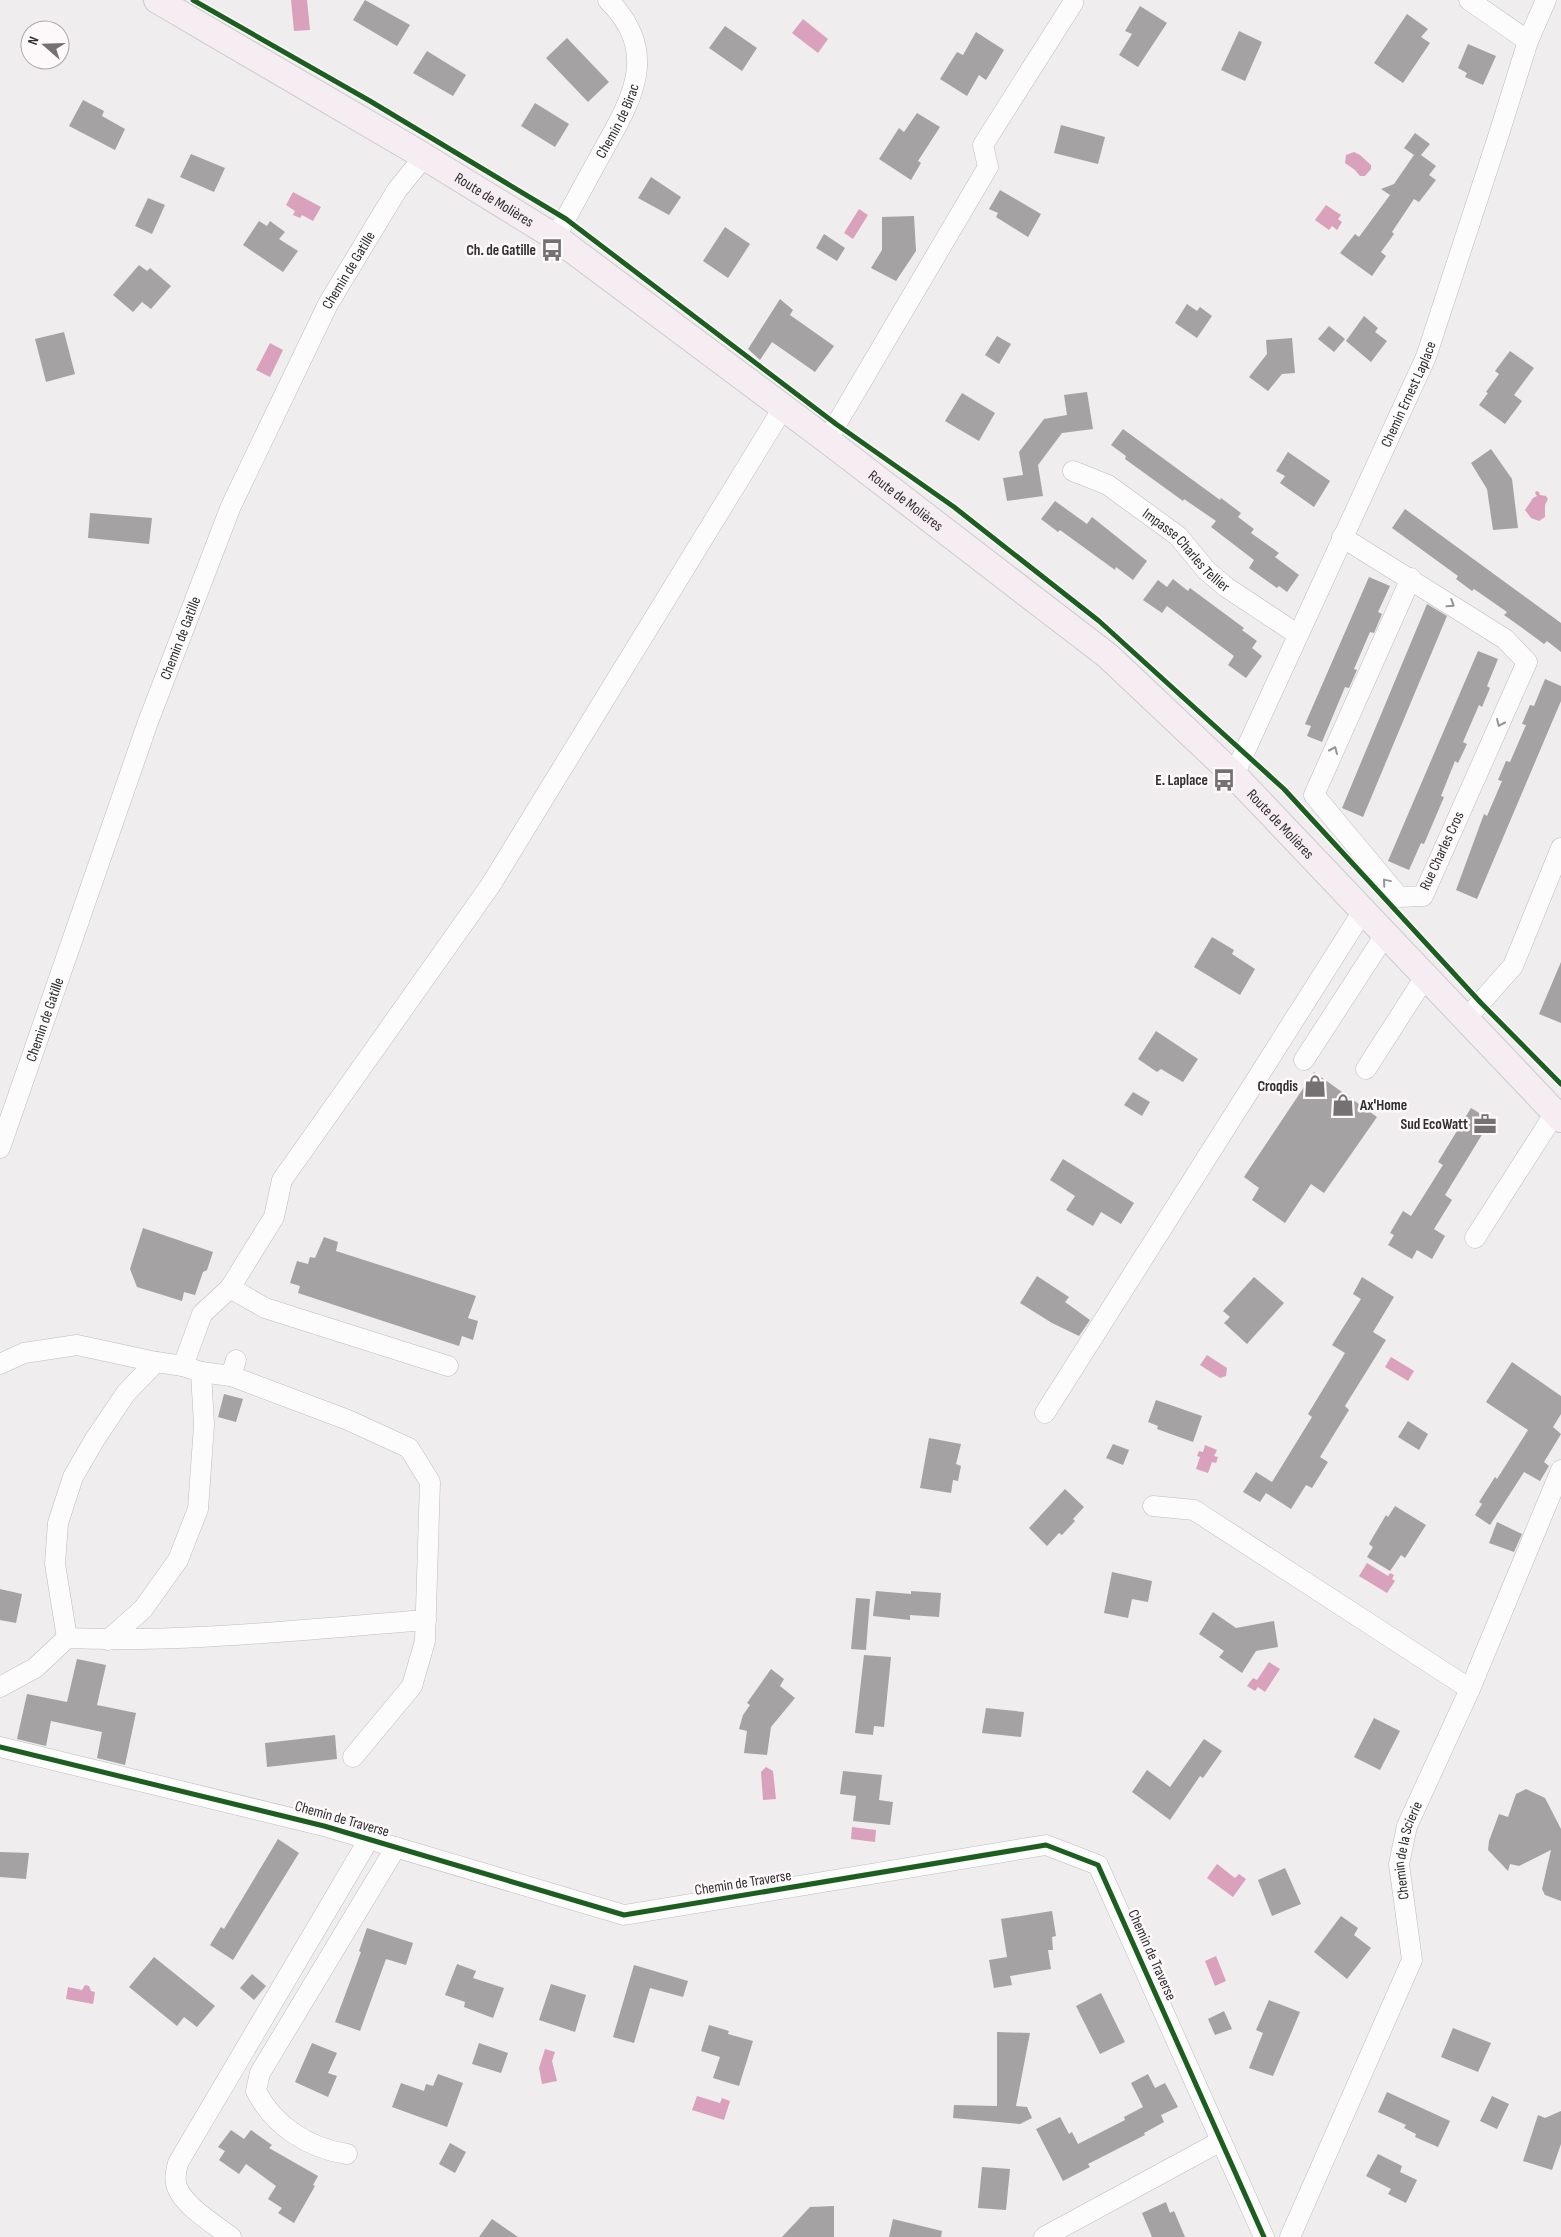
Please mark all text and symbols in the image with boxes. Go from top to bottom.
north arrow [20,20,70,70]
text: N [24,34,43,47]
street label: Chemin de Birac [591,81,643,162]
street label: Route de Molières [451,168,537,231]
street label: Chemin de Gatille [318,228,379,312]
bus stop icon: Ch. de Gatille [539,237,565,263]
place label: Ch. de Gatille [466,241,536,260]
street label: Chemin Ernest Laplace [1376,339,1440,450]
street label: Route de Molières [865,466,947,535]
street label: Impasse Charles Tellier [1139,504,1234,597]
street label: Chemin de Gatille [156,594,205,682]
one-way arrow [1446,598,1455,608]
one-way arrow [1495,718,1506,727]
one-way arrow [1327,746,1338,755]
bus stop icon: E. Laplace [1211,767,1237,793]
place label: E. Laplace [1155,771,1208,790]
street label: Route de Molières [1243,785,1318,863]
street label: Rue Charles Cros [1415,809,1469,893]
one-way arrow [1383,878,1392,887]
street label: Chemin de Gatille [21,975,68,1064]
shop icon: Croqdis [1302,1073,1328,1099]
place label: Croqdis [1257,1077,1298,1096]
shop icon: Ax'Home [1330,1092,1356,1118]
place label: Ax'Home [1359,1096,1407,1115]
office icon: Sud EcoWatt [1472,1111,1498,1137]
place label: Sud EcoWatt [1400,1115,1468,1134]
street label: Chemin de Traverse [292,1796,392,1842]
street label: Chemin de la Scierie [1389,1798,1427,1901]
street label: Chemin de Traverse [693,1866,793,1900]
street label: Chemin de Traverse [1123,1907,1181,2003]

